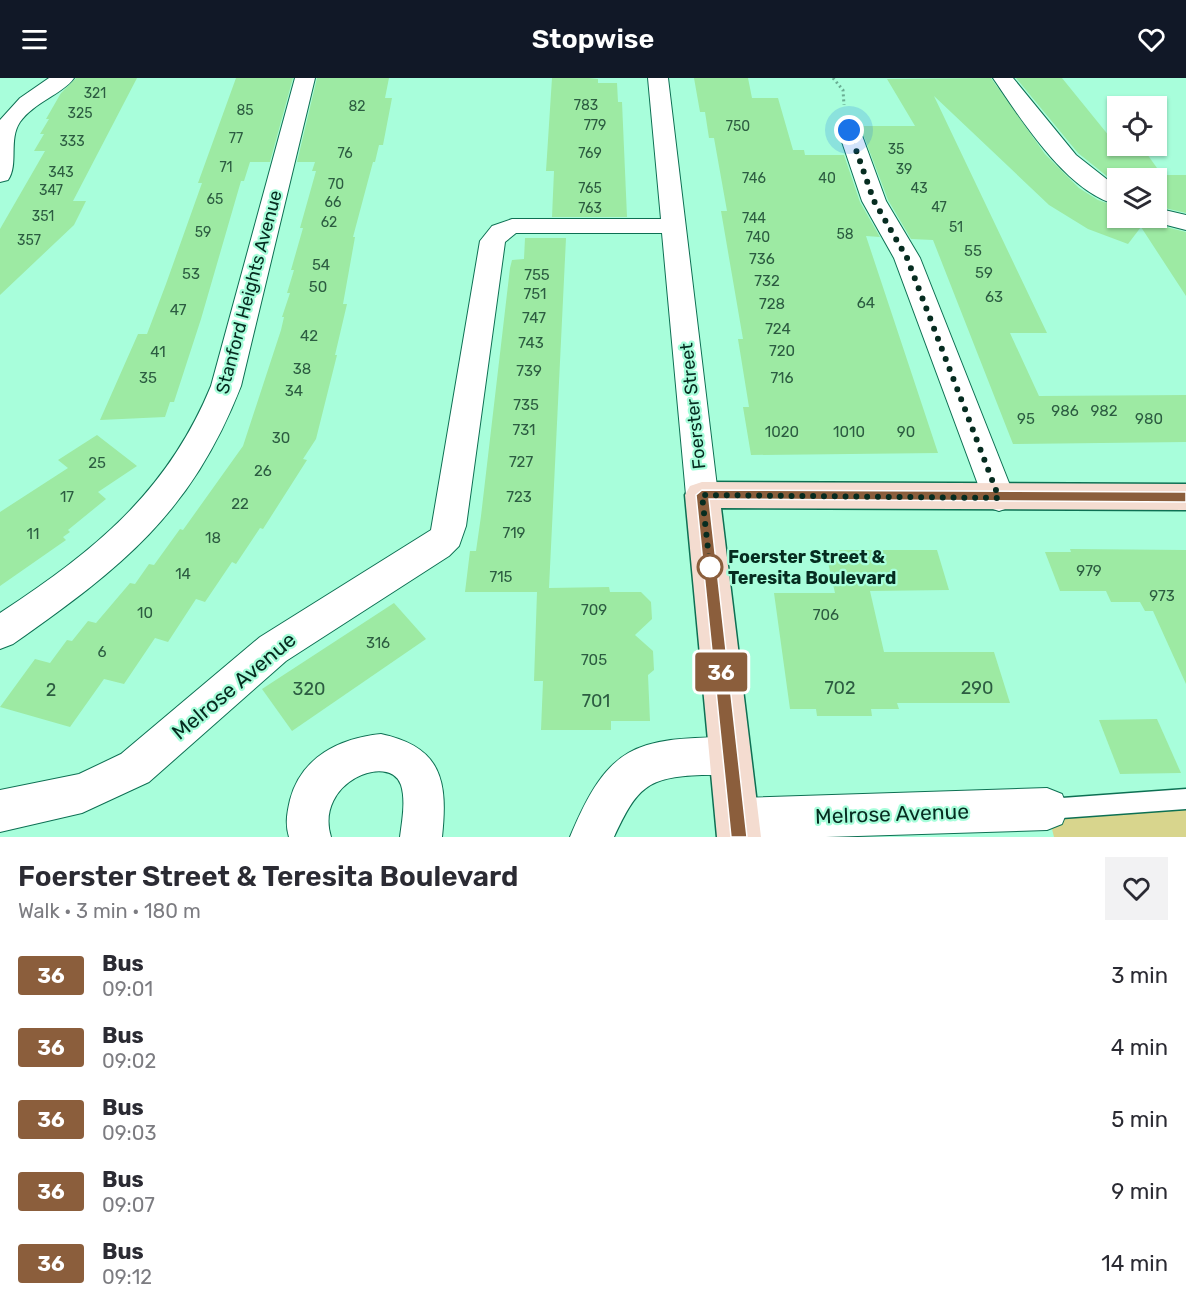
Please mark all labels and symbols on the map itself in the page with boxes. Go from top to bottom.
house number: 321 [84,85,106,102]
house number: 783 [574,97,598,114]
house number: 82 [348,98,366,115]
house number: 85 [236,102,254,119]
house number: 325 [68,105,92,122]
your location [834,115,864,145]
house number: 779 [584,117,606,134]
house number: 750 [726,118,750,135]
house number: 77 [229,130,243,147]
house number: 333 [59,133,85,150]
house number: 35 [888,141,904,158]
house number: 76 [337,145,353,162]
house number: 769 [578,145,602,162]
house number: 71 [219,159,233,176]
house number: 39 [896,161,912,178]
house number: 343 [48,164,74,181]
house number: 746 [742,170,766,187]
house number: 40 [818,170,836,187]
house number: 70 [328,176,344,193]
house number: 765 [578,180,602,197]
house number: 43 [910,180,928,197]
house number: 347 [39,182,63,199]
street label: Stanford Heights Avenue [211,188,287,396]
house number: 65 [207,191,223,208]
house number: 66 [325,194,341,211]
house number: 47 [931,199,947,216]
house number: 763 [578,200,602,217]
house number: 351 [32,208,54,225]
house number: 744 [742,210,766,227]
house number: 62 [321,214,337,231]
house number: 51 [949,219,963,236]
house number: 59 [195,224,211,241]
house number: 58 [836,226,854,243]
house number: 740 [746,229,770,246]
house number: 357 [17,232,41,249]
house number: 55 [964,242,982,260]
house number: 736 [749,250,775,268]
house number: 54 [312,256,330,274]
house number: 59 [975,264,993,282]
house number: 53 [182,265,200,283]
house number: 755 [524,266,550,284]
house number: 732 [754,272,780,290]
house number: 50 [309,278,327,296]
house number: 751 [524,285,546,303]
house number: 63 [985,288,1003,306]
house number: 64 [857,294,875,312]
house number: 728 [759,295,785,313]
house number: 47 [170,301,187,319]
house number: 747 [522,309,546,327]
house number: 724 [765,320,791,338]
house number: 42 [300,327,318,345]
house number: 743 [518,334,544,352]
street label: Foerster Street [675,342,711,470]
house number: 720 [769,342,795,360]
house number: 41 [150,343,166,361]
house number: 38 [293,360,311,378]
house number: 739 [516,362,542,380]
house number: 35 [139,369,157,387]
house number: 716 [770,369,794,387]
house number: 34 [285,382,303,400]
house number: 735 [513,396,539,414]
house number: 986 [1051,402,1079,420]
house number: 982 [1090,402,1118,420]
house number: 95 [1017,410,1035,428]
house number: 980 [1135,410,1163,428]
house number: 731 [513,421,535,439]
house number: 1020 [765,423,799,441]
house number: 1010 [833,423,865,441]
house number: 90 [897,423,915,441]
house number: 30 [272,429,290,447]
house number: 727 [509,453,533,471]
house number: 25 [88,454,106,472]
house number: 26 [254,462,272,480]
house number: 17 [60,488,74,506]
house number: 723 [506,488,532,506]
house number: 22 [231,495,249,513]
house number: 719 [502,524,526,542]
house number: 11 [27,525,39,543]
house number: 18 [205,529,221,547]
place label: Foerster Street & Teresita Boulevard [728,546,896,589]
marker: Foerster Street & Teresita Boulevard [697,554,723,580]
house number: 979 [1076,562,1102,580]
house number: 14 [175,565,191,583]
house number: 715 [489,568,513,586]
house number: 973 [1149,587,1175,605]
house number: 709 [581,601,607,619]
house number: 10 [137,604,153,622]
house number: 706 [813,606,839,624]
street label: Melrose Avenue [167,627,301,745]
house number: 316 [366,634,390,652]
house number: 6 [97,643,107,661]
house number: 705 [581,651,607,669]
line badge: 36 [694,652,748,692]
house number: 702 [824,677,856,699]
house number: 290 [961,677,993,699]
house number: 320 [293,678,325,700]
house number: 2 [46,679,56,701]
house number: 701 [582,690,610,712]
street label: Melrose Avenue [815,798,969,829]

